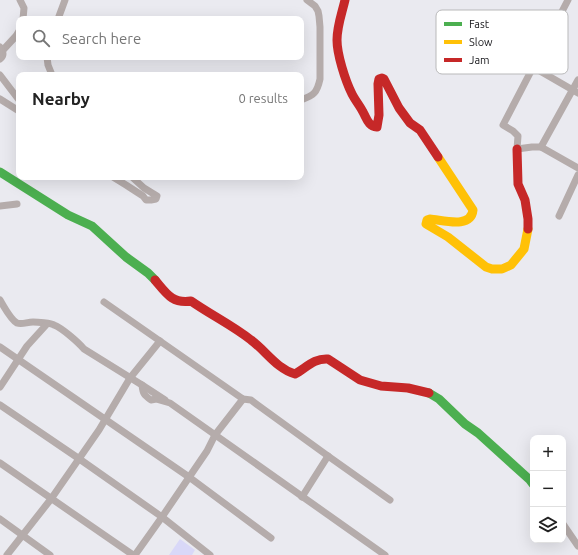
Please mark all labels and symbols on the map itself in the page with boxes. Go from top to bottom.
legend [436,10,568,74]
text: Fast [469,18,490,30]
text: Slow [469,36,493,48]
text: Jam [469,54,490,66]

